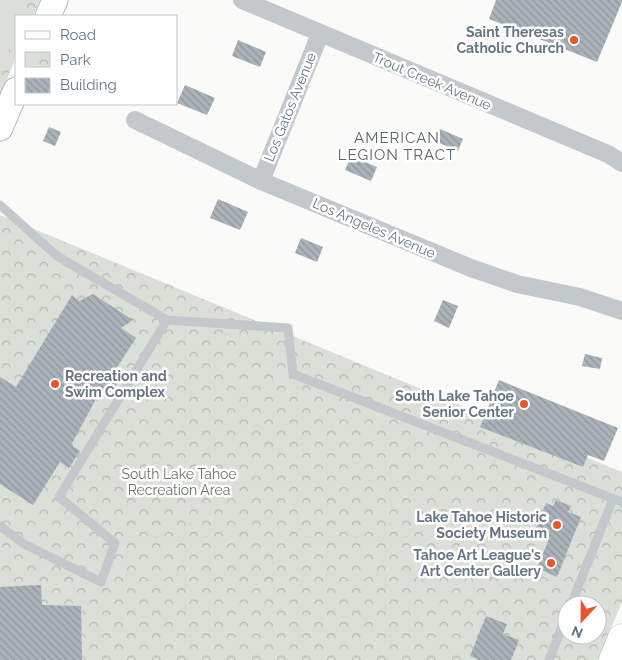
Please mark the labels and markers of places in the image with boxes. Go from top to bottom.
place label: Saint Theresas Catholic Church [456,24,564,56]
marker: Saint Theresas Catholic Church [568,34,580,46]
place label: Recreation and Swim Complex [65,368,167,400]
marker: Recreation and Swim Complex [49,378,61,390]
place label: South Lake Tahoe Senior Center [395,388,515,420]
marker: South Lake Tahoe Senior Center [518,398,530,410]
place label: Lake Tahoe Historic Society Museum [416,509,547,541]
marker: Lake Tahoe Historic Society Museum [551,519,563,531]
place label: Tahoe Art League's Art Center Gallery [413,547,541,579]
marker: Tahoe Art League's Art Center Gallery [545,557,557,569]

